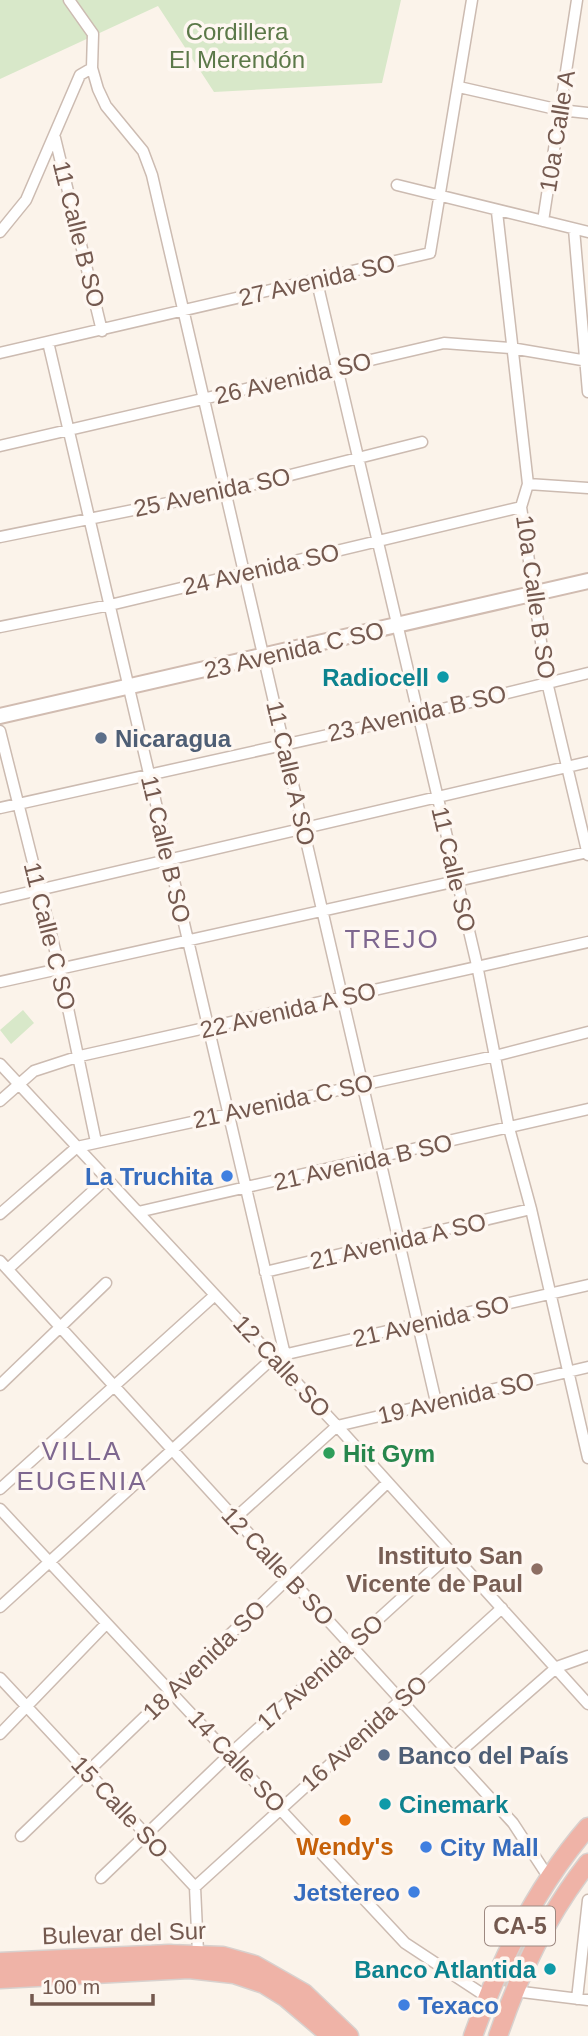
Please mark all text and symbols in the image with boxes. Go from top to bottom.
park label: Cordillera El Merendón [169,18,305,73]
street label: 10a Calle A [534,68,580,194]
street label: 11 Calle B SO [48,158,110,310]
street label: 27 Avenida SO [236,249,398,311]
street label: 26 Avenida SO [212,347,374,409]
street label: 25 Avenida SO [131,462,293,522]
street label: 10a Calle B SO [511,513,561,681]
street label: 24 Avenida SO [180,538,342,600]
street label: 23 Avenida C SO [201,616,387,684]
place label: Radiocell [322,664,429,691]
marker: Radiocell [435,669,451,685]
street label: 23 Avenida B SO [325,679,509,747]
street label: 11 Calle A SO [261,698,321,848]
place label: Nicaragua [115,725,232,752]
marker: Nicaragua [93,730,109,746]
street label: 11 Calle B SO [136,773,196,925]
street label: 11 Calle SO [426,804,482,934]
street label: 11 Calle C SO [19,859,81,1013]
district label: TREJO [344,924,440,954]
street label: 22 Avenida A SO [197,977,379,1043]
street label: 21 Avenida C SO [190,1069,376,1133]
street label: 21 Avenida B SO [271,1128,455,1196]
place label: La Truchita [85,1163,214,1190]
marker: La Truchita [219,1168,235,1184]
street label: 21 Avenida A SO [307,1208,489,1274]
street label: 21 Avenida SO [350,1290,512,1352]
street label: 12 Calle SO [228,1309,336,1423]
street label: 19 Avenida SO [375,1367,537,1429]
district label: VILLA EUGENIA [16,1436,148,1496]
place label: Hit Gym [343,1440,435,1467]
marker: Hit Gym [321,1445,337,1461]
street label: 12 Calle B SO [216,1501,340,1631]
place label: Instituto San Vicente de Paul [346,1542,523,1597]
marker: Instituto San Vicente de Paul [529,1561,545,1577]
street label: 18 Avenida SO [137,1595,271,1725]
street label: 17 Avenida SO [252,1609,388,1735]
street label: 16 Avenida SO [296,1670,432,1796]
street label: 14 Calle SO [183,1704,291,1818]
place label: Banco del País [398,1742,569,1769]
marker: Banco del País [376,1747,392,1763]
street label: 15 Calle SO [66,1750,174,1864]
place label: Cinemark [399,1791,509,1818]
marker: Cinemark [377,1796,393,1812]
marker: Wendy's [337,1812,353,1828]
place label: Wendy's [296,1833,394,1860]
place label: City Mall [440,1834,539,1861]
marker: City Mall [418,1839,434,1855]
place label: Jetstereo [293,1879,400,1906]
marker: Jetstereo [406,1884,422,1900]
road number: CA-5 [485,1907,555,1946]
street label: Bulevar del Sur [42,1917,206,1949]
place label: Banco Atlantida [354,1956,537,1983]
marker: Banco Atlantida [542,1961,558,1977]
scale bar [32,1962,152,2006]
text: 100 m [42,1975,100,1998]
place label: Texaco [418,1992,499,2019]
marker: Texaco [396,1997,412,2013]

